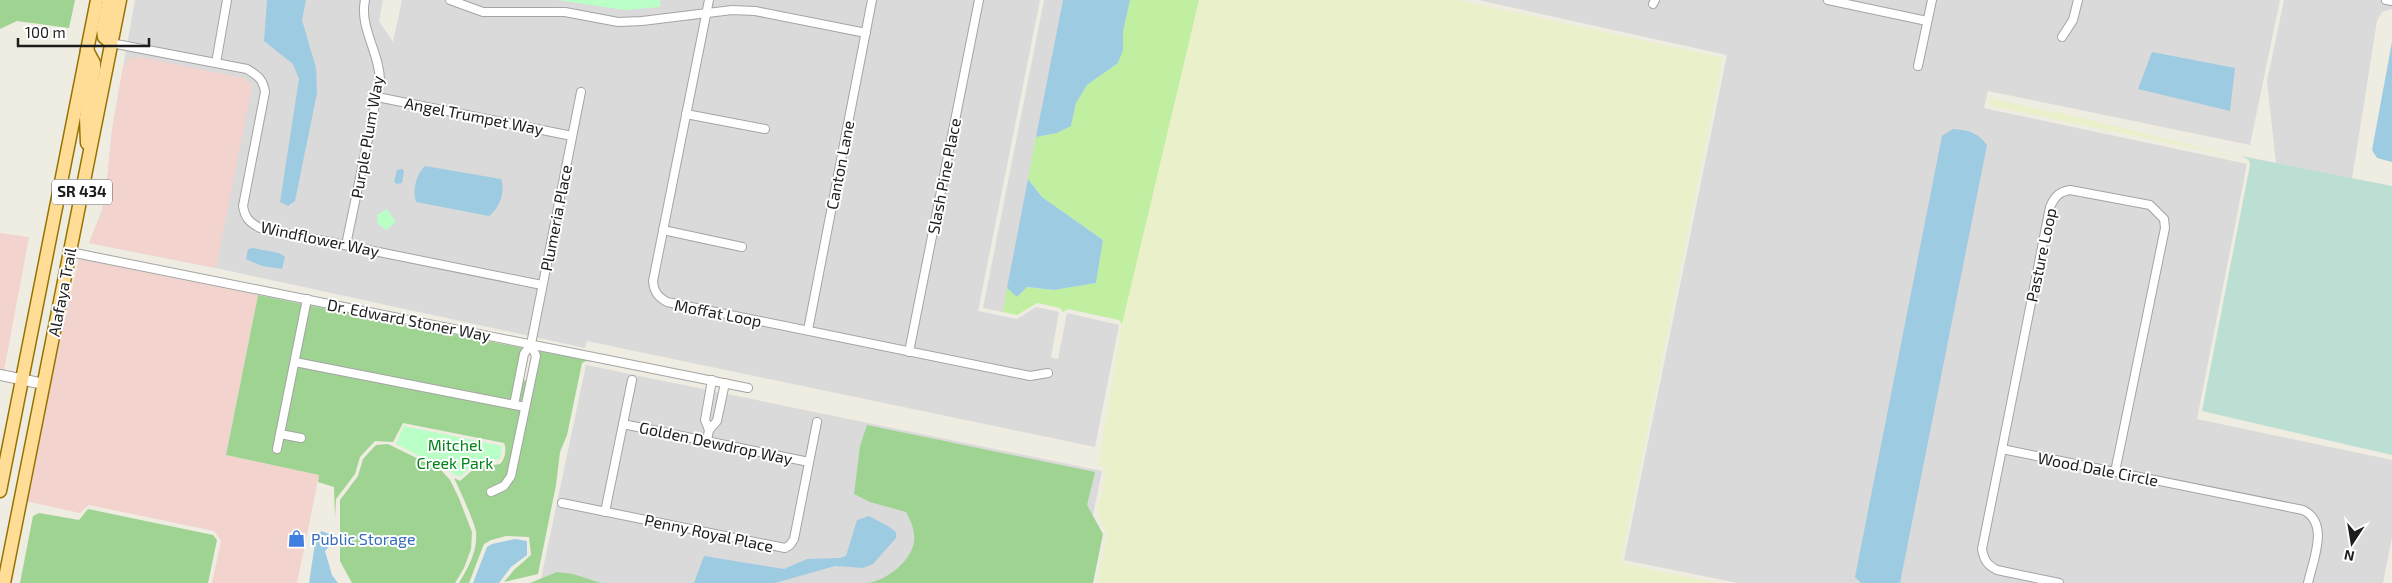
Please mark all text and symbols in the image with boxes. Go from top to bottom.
scale bar [18,15,149,47]
text: 100 m [25,23,66,41]
street label: Purple Plum Way [346,74,387,200]
street label: Angel Trumpet Way [403,93,546,138]
street label: Slash Pine Place [923,116,964,235]
street label: Canton Lane [822,119,857,211]
street label: Plumeria Place [536,163,575,273]
road number: SR 434 [52,180,112,204]
street label: Pasture Loop [2021,206,2060,304]
street label: Windflower Way [259,217,382,260]
street label: Alafaya Trail [44,245,80,338]
street label: Dr. Edward Stoner Way [326,294,493,345]
street label: Moffat Loop [673,295,763,330]
street label: Golden Dewdrop Way [638,417,795,468]
park label: Mitchel Creek Park [417,435,493,472]
street label: Wood Dale Circle [2036,447,2160,490]
street label: Penny Royal Place [643,510,775,555]
north arrow [2327,518,2377,568]
shop icon: Public Storage [287,529,307,549]
place label: Public Storage [311,529,416,548]
text: N [2342,547,2356,566]

